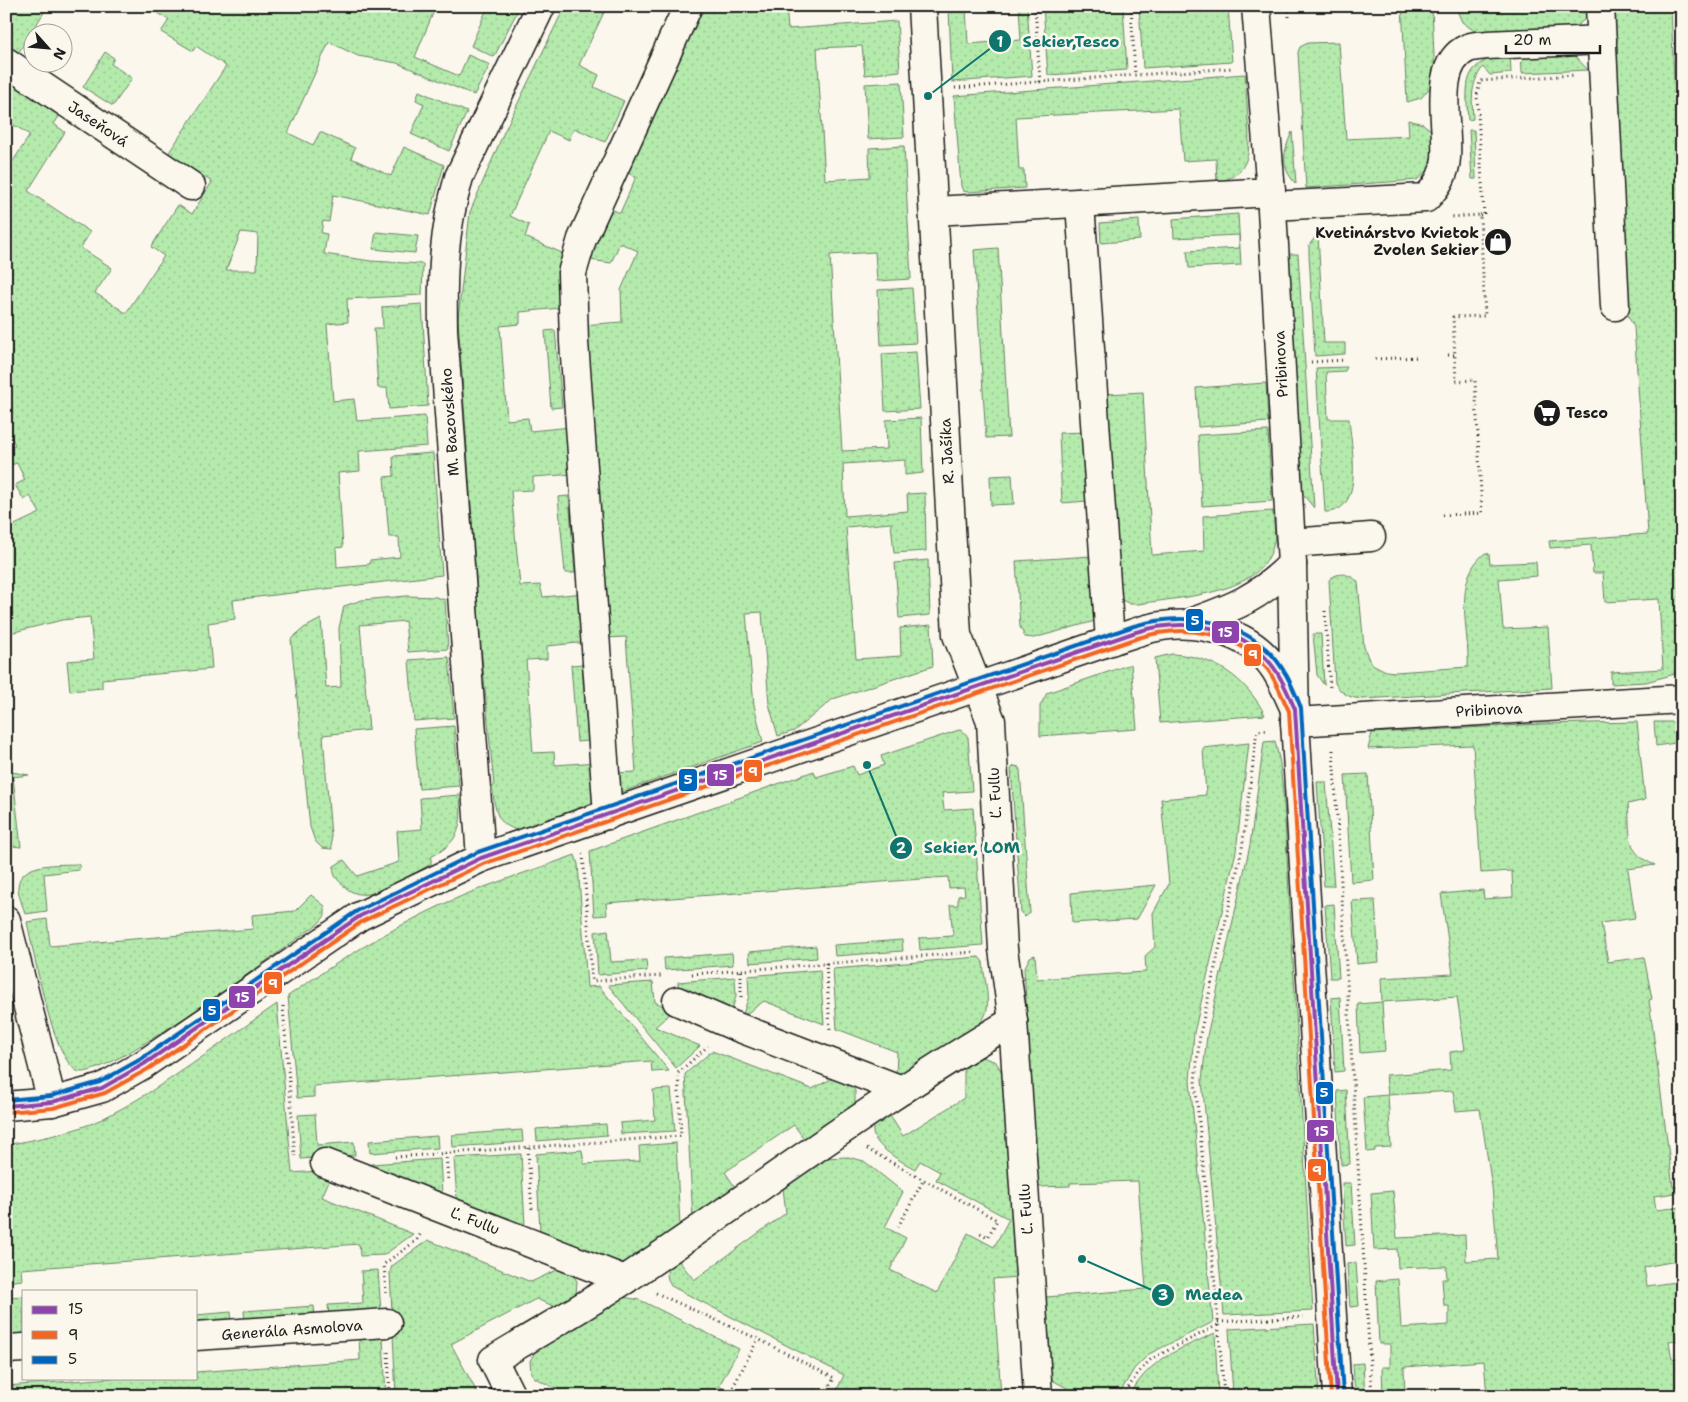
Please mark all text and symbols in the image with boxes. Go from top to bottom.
north arrow [22,22,72,72]
scale bar [1506,22,1599,54]
callout: Sekier,Tesco [988,26,1130,57]
text: 20 m [1513,30,1552,50]
text: Sekier,Tesco [1023,31,1119,52]
text: 1 [997,32,1004,52]
text: N [49,45,70,63]
street label: Jaseňová [64,96,133,152]
place label: Kvetinárstvo Kvietok Zvolen Sekier [1315,223,1479,260]
shop icon: Kvetinárstvo Kvietok Zvolen Sekier [1483,227,1513,257]
street label: Pribinova [1269,329,1293,398]
street label: M. Bazovského [436,367,464,477]
supermarket icon: Tesco [1532,398,1562,428]
place label: Tesco [1566,403,1608,423]
street label: R. Jašíka [935,417,959,484]
line badge: 5 [1185,608,1204,632]
text: 5 [1191,611,1200,629]
line badge: 15 [1211,620,1240,644]
text: 15 [1217,623,1233,641]
line badge: 9 [1243,643,1262,667]
text: 9 [1248,645,1258,663]
street label: Pribinova [1455,698,1524,722]
line badge: 9 [743,759,763,783]
text: 9 [748,762,758,780]
line badge: 15 [706,763,735,787]
text: 15 [712,766,728,784]
street label: Ľ. Fullu [984,767,1006,819]
line badge: 5 [678,768,698,792]
text: 5 [684,770,693,788]
callout: Sekier, LOM [889,832,1030,863]
text: Sekier, LOM [924,837,1021,858]
text: 2 [896,838,907,858]
line badge: 9 [263,971,283,995]
text: 9 [268,974,278,992]
line badge: 15 [228,985,256,1009]
text: 15 [234,988,250,1006]
line badge: 5 [202,998,221,1022]
text: 5 [208,1001,217,1019]
line badge: 5 [1315,1081,1334,1105]
text: 5 [1320,1083,1329,1101]
line badge: 15 [1306,1119,1335,1143]
text: 15 [1313,1122,1329,1140]
line badge: 9 [1307,1158,1327,1182]
text: 9 [1312,1161,1322,1179]
street label: Ľ. Fullu [1014,1183,1038,1235]
street label: Ľ. Fullu [448,1202,502,1240]
callout: Medea [1151,1279,1253,1310]
text: Medea [1185,1284,1243,1305]
text: 3 [1158,1285,1168,1305]
legend [22,1290,198,1380]
text: 15 [68,1299,83,1319]
street label: Generála Asmolova [221,1315,364,1345]
text: 9 [68,1325,79,1345]
text: 5 [68,1349,77,1369]

